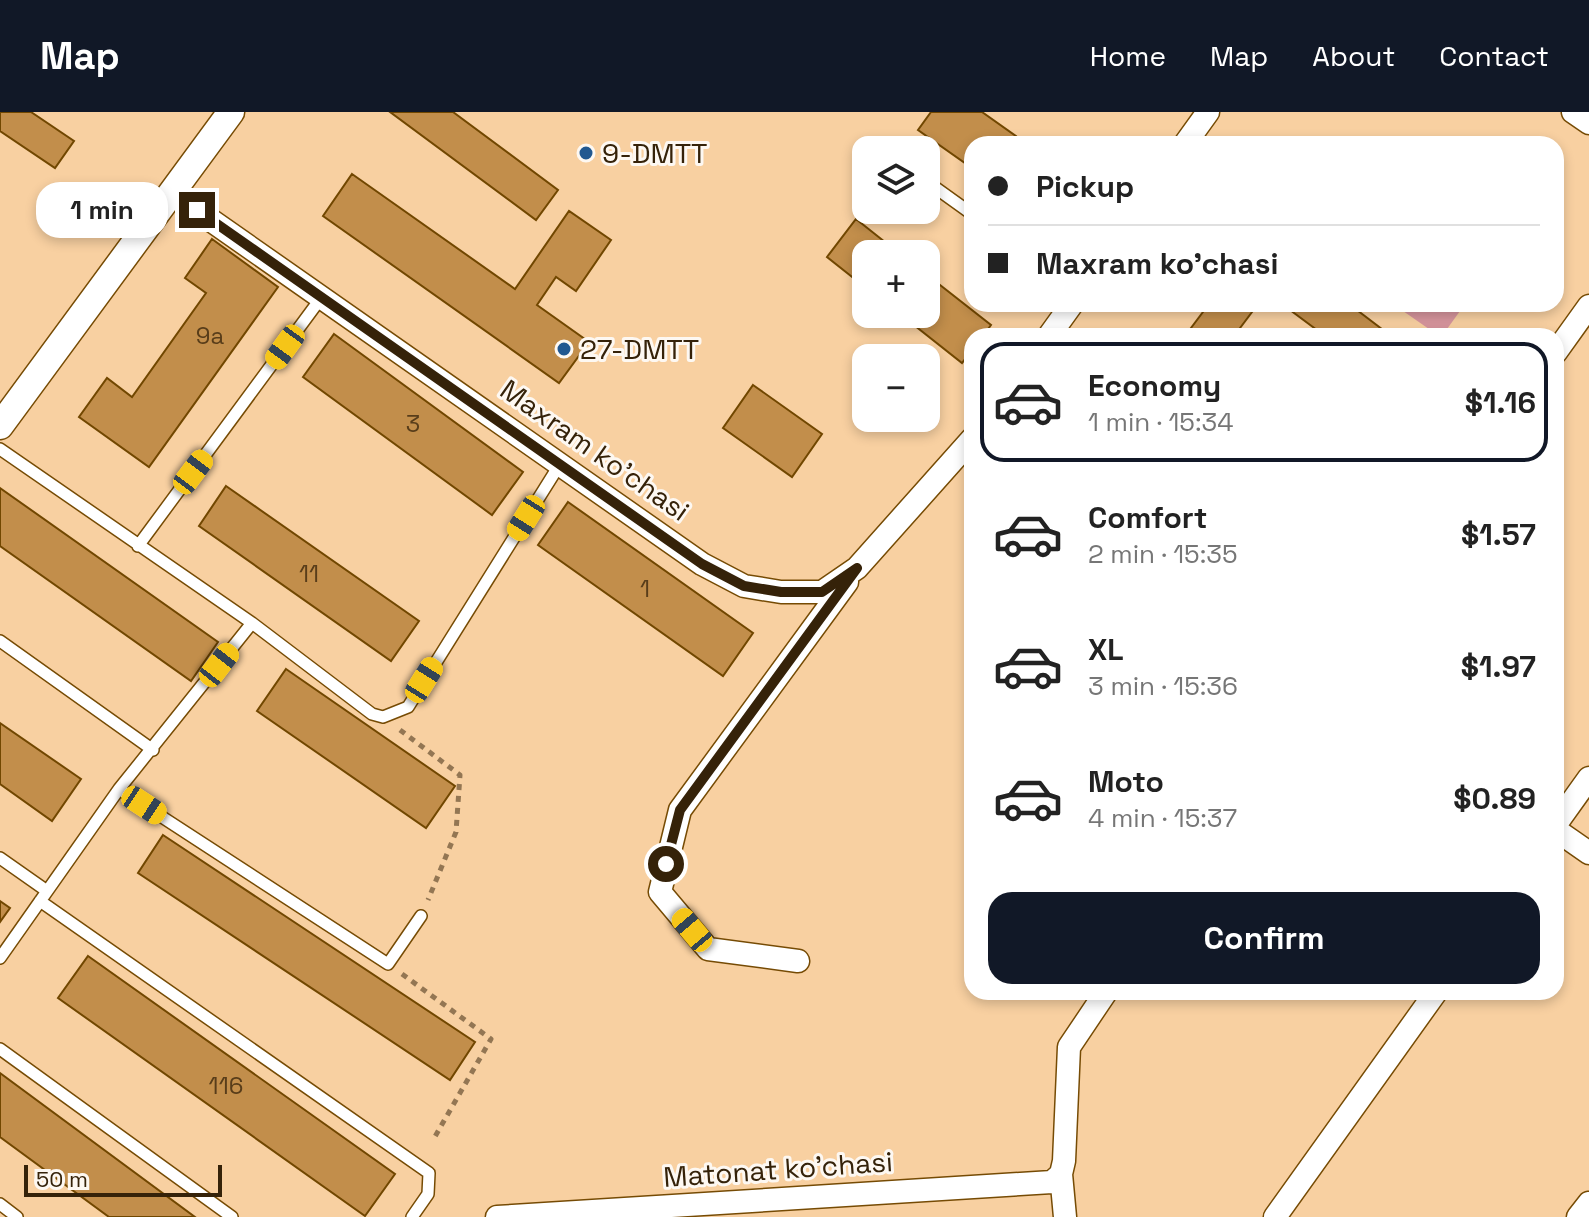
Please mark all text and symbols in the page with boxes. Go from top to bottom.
text: Map [40,32,120,80]
text: Home [1090,38,1166,74]
text: Map [1210,38,1268,74]
text: About [1312,38,1395,74]
text: Contact [1439,38,1549,74]
place label: 9-DMTT [602,135,708,171]
map controls [852,136,940,432]
button: layers [852,136,940,224]
marker: 9-DMTT [577,144,595,162]
text: Pickup [1036,167,1134,206]
callout: 1 min [37,182,169,238]
route end [179,192,215,228]
text: 1 min [70,193,134,227]
button: + [852,240,940,328]
text: Maxram ko'chasi [1036,244,1278,283]
house number: 9a [196,320,224,351]
car [261,321,309,373]
place label: 27-DMTT [580,331,699,367]
marker: 27-DMTT [555,340,573,358]
button: − [852,344,940,432]
icon: car [992,366,1064,438]
text: Economy [1088,366,1221,405]
street label: Maxram ko'chasi [493,371,697,529]
text: $1.16 [1465,383,1536,422]
text: 1 min · 15:34 [1088,405,1233,439]
house number: 3 [406,408,420,439]
car [169,446,217,498]
car [503,491,549,545]
icon: car [992,498,1064,570]
text: Comfort [1088,498,1207,537]
text: $1.57 [1461,515,1536,554]
text: 2 min · 15:35 [1088,537,1238,571]
house number: 11 [299,558,319,589]
house number: 1 [640,573,650,604]
icon: car [992,630,1064,702]
text: XL [1088,630,1124,669]
car [195,639,243,691]
text: $1.97 [1461,647,1536,686]
car [401,653,447,707]
text: 3 min · 15:36 [1088,669,1238,703]
icon: car [992,762,1064,834]
text: Moto [1088,762,1164,801]
text: $0.89 [1453,779,1536,818]
car [117,782,171,828]
text: 4 min · 15:37 [1088,801,1237,835]
route start [648,846,684,882]
button: Confirm [988,892,1540,984]
car [667,904,717,956]
house number: 116 [209,1070,243,1101]
street label: Matonat ko'chasi [662,1143,894,1195]
scale bar [24,1161,222,1197]
text: 50 m [36,1165,88,1193]

